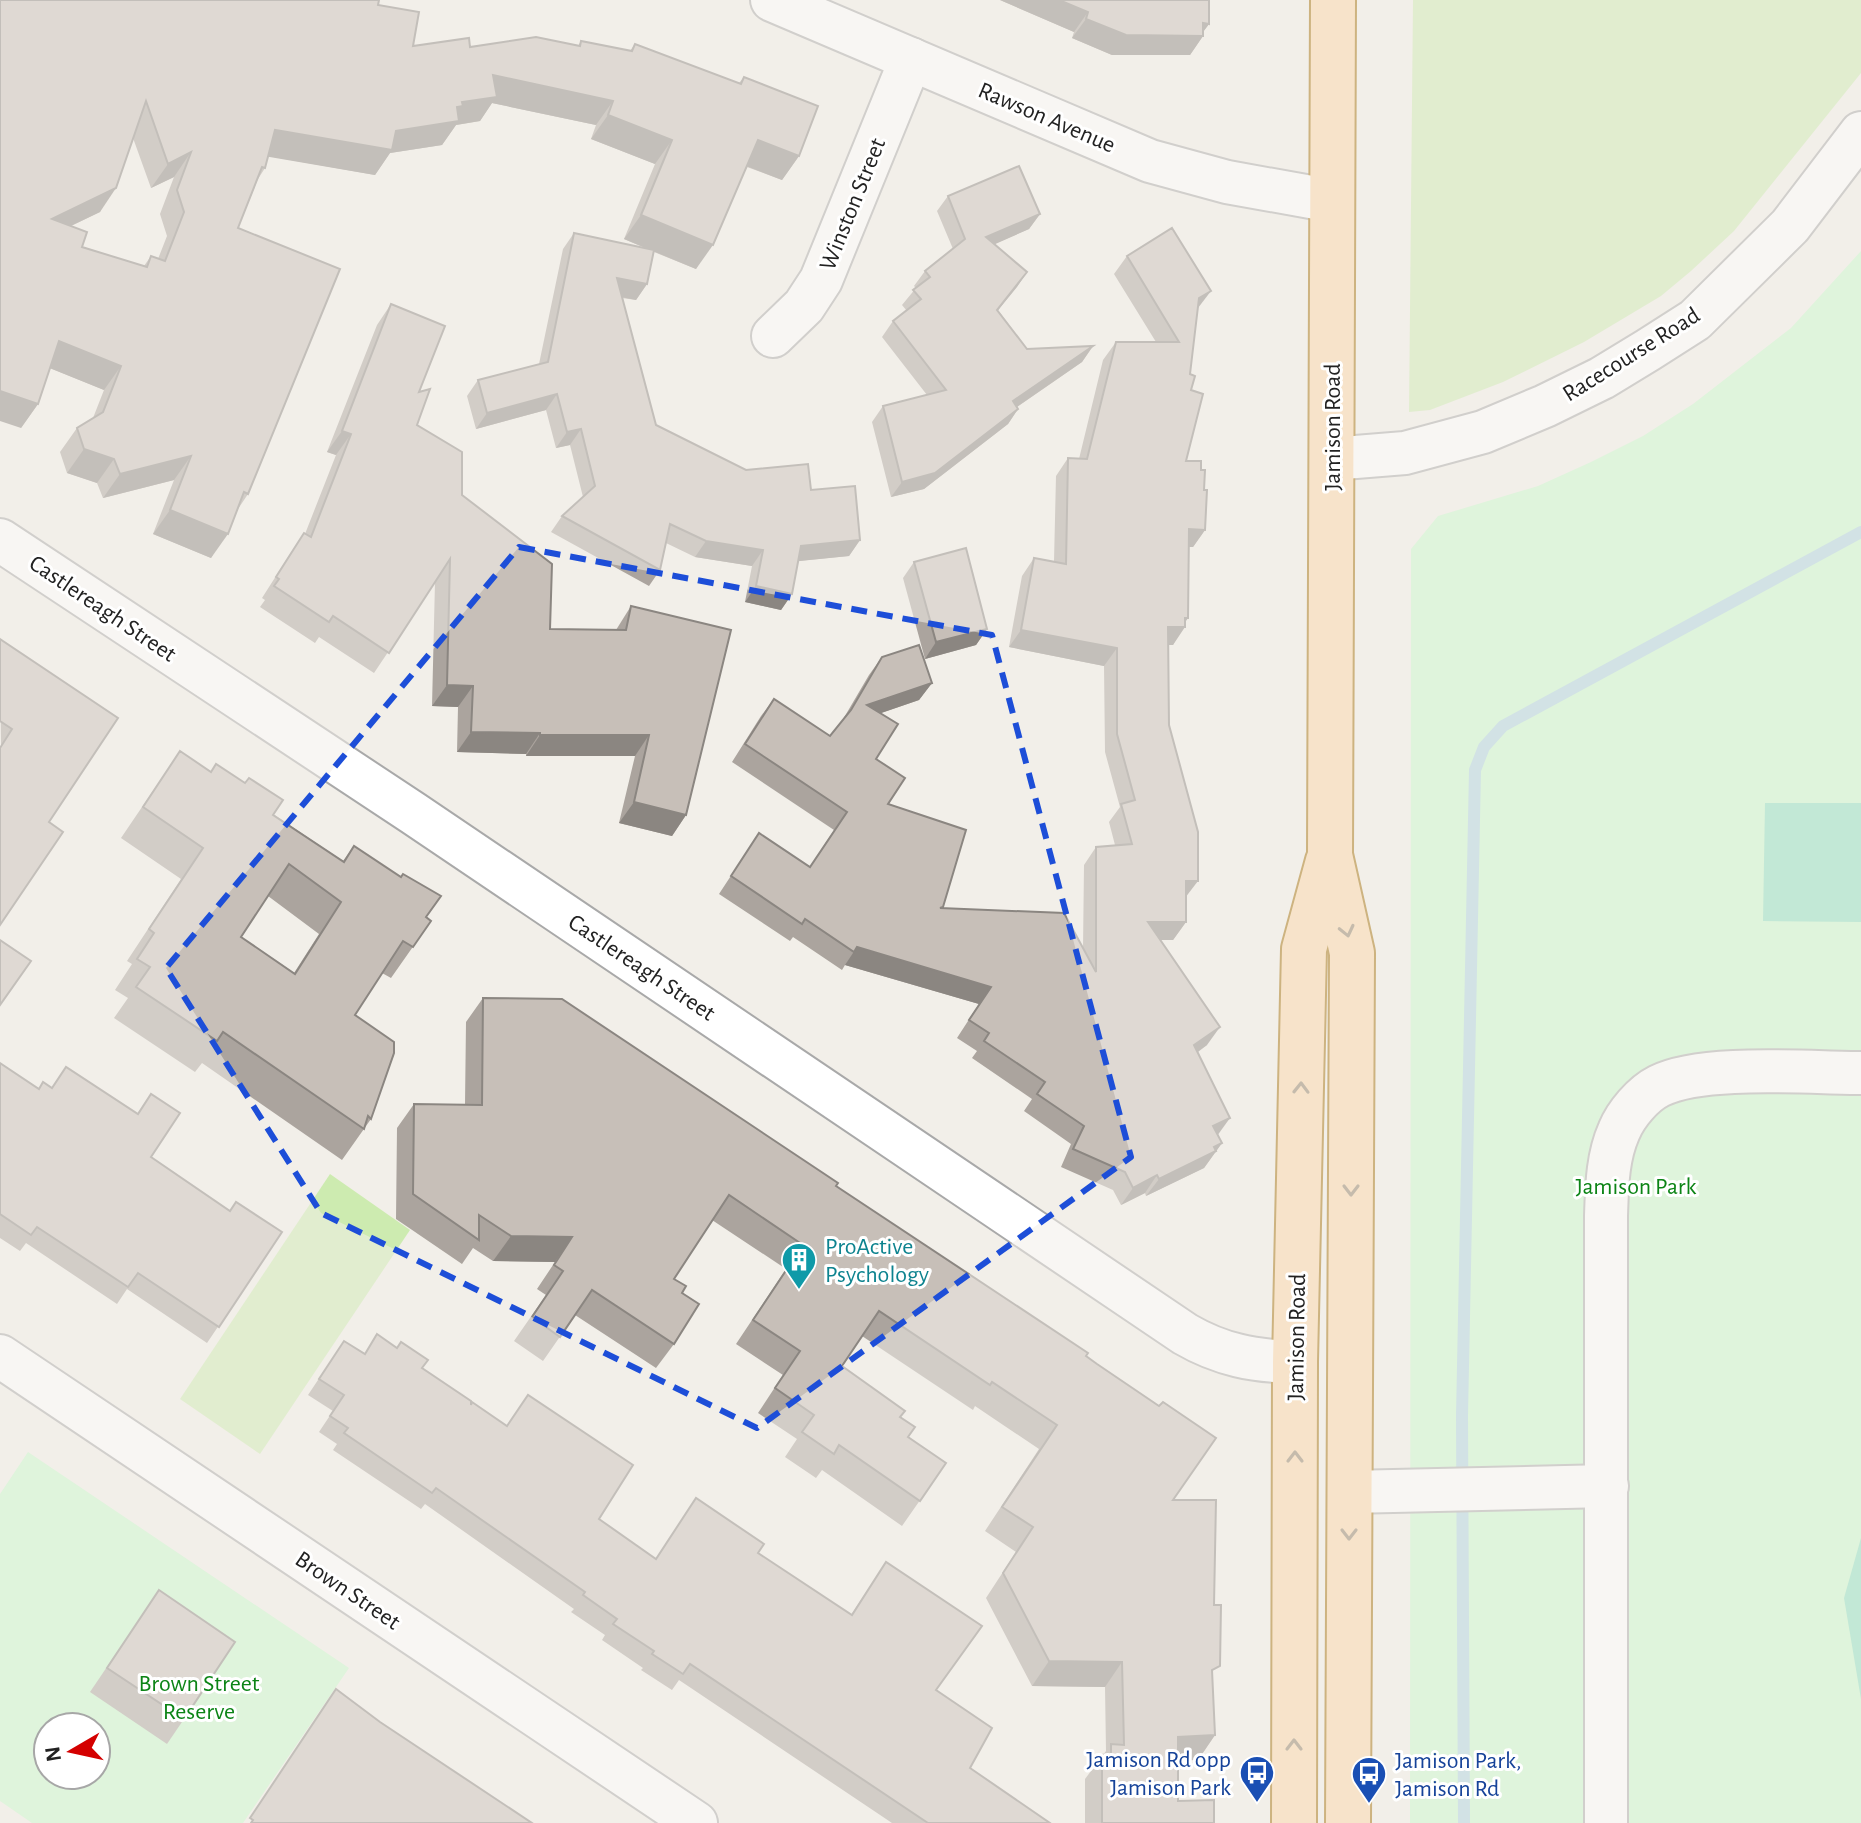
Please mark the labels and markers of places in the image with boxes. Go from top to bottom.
place label: ProActive Psychology [825,1235,929,1287]
building icon: ProActive Psychology [780,1241,818,1291]
place label: Jamison Rd opp Jamison Park [1086,1748,1231,1800]
place label: Jamison Park, Jamison Rd [1395,1749,1522,1801]
bus stop icon: Jamison Rd opp Jamison Park [1238,1754,1276,1804]
bus stop icon: Jamison Park, Jamison Rd [1350,1755,1388,1805]

